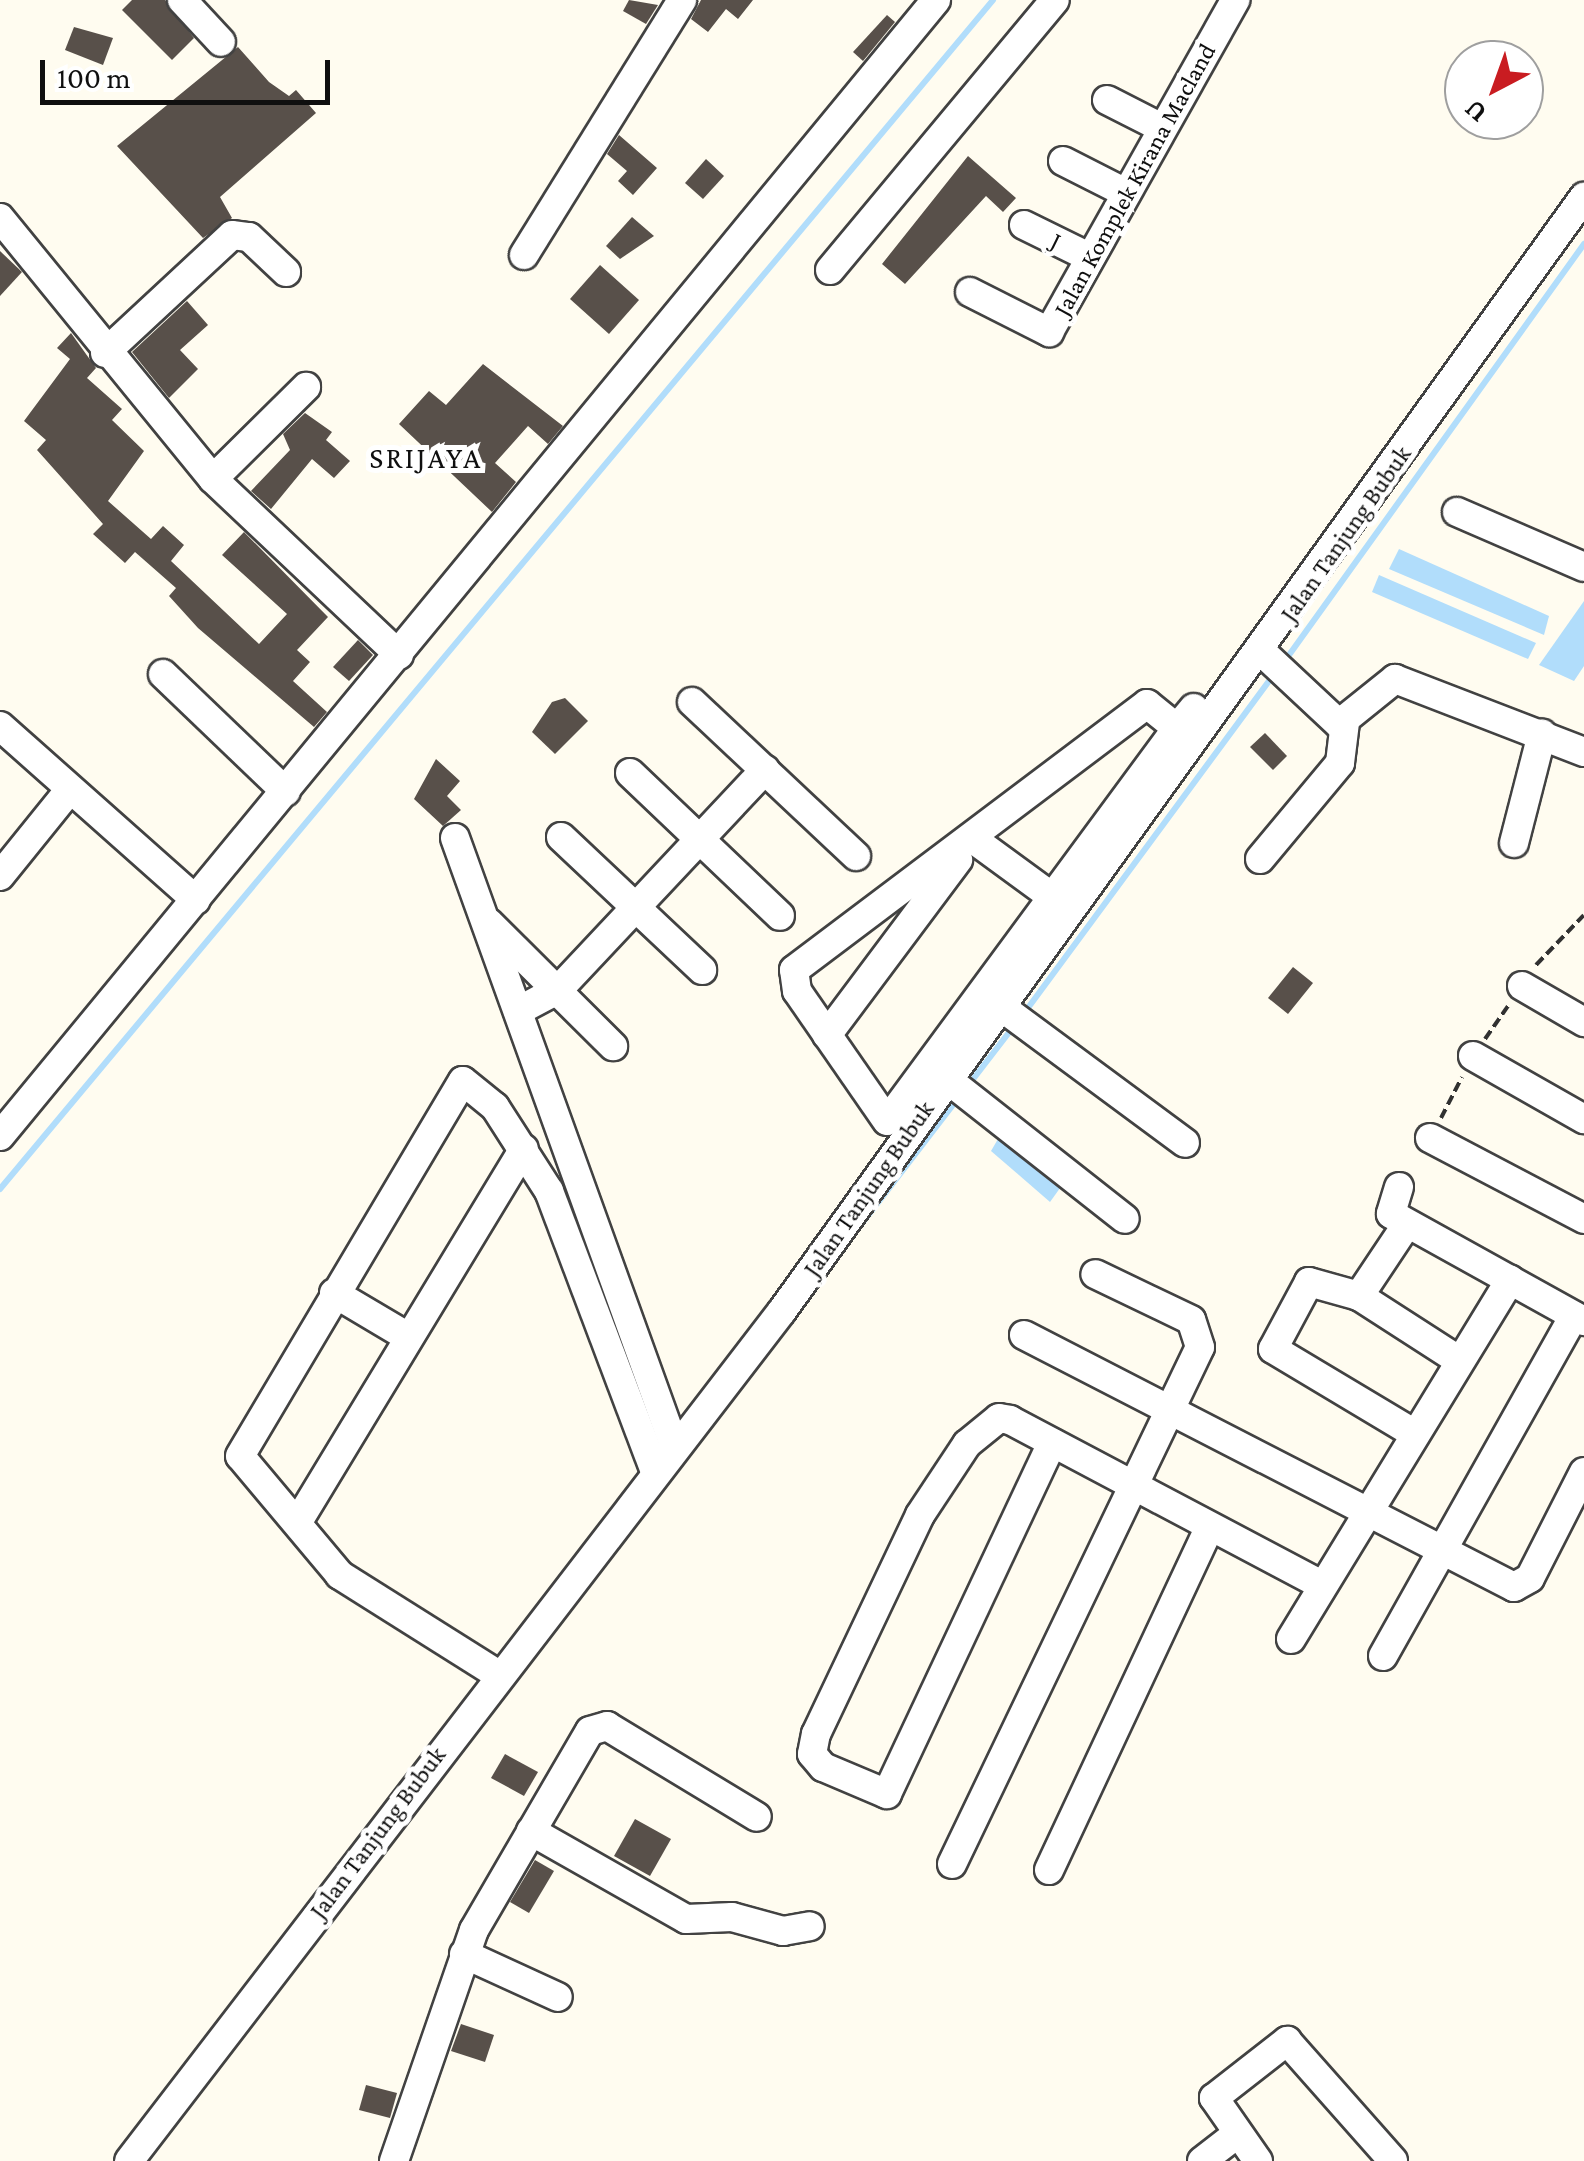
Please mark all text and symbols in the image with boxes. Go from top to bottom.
street label: Jalan Komplek Kirana Macland [1047,39,1223,321]
scale bar [45,40,335,102]
north arrow [1444,40,1544,140]
text: 100 m [57,61,131,94]
text: U [1458,94,1493,130]
street label: J [1046,226,1066,256]
district label: SRIJAYA [369,440,483,476]
street label: Jalan Tanjung Bubuk [1274,440,1418,628]
street label: Jalan Tanjung Bubuk [797,1095,941,1283]
street label: Jalan Tanjung Bubuk [304,1741,452,1925]

